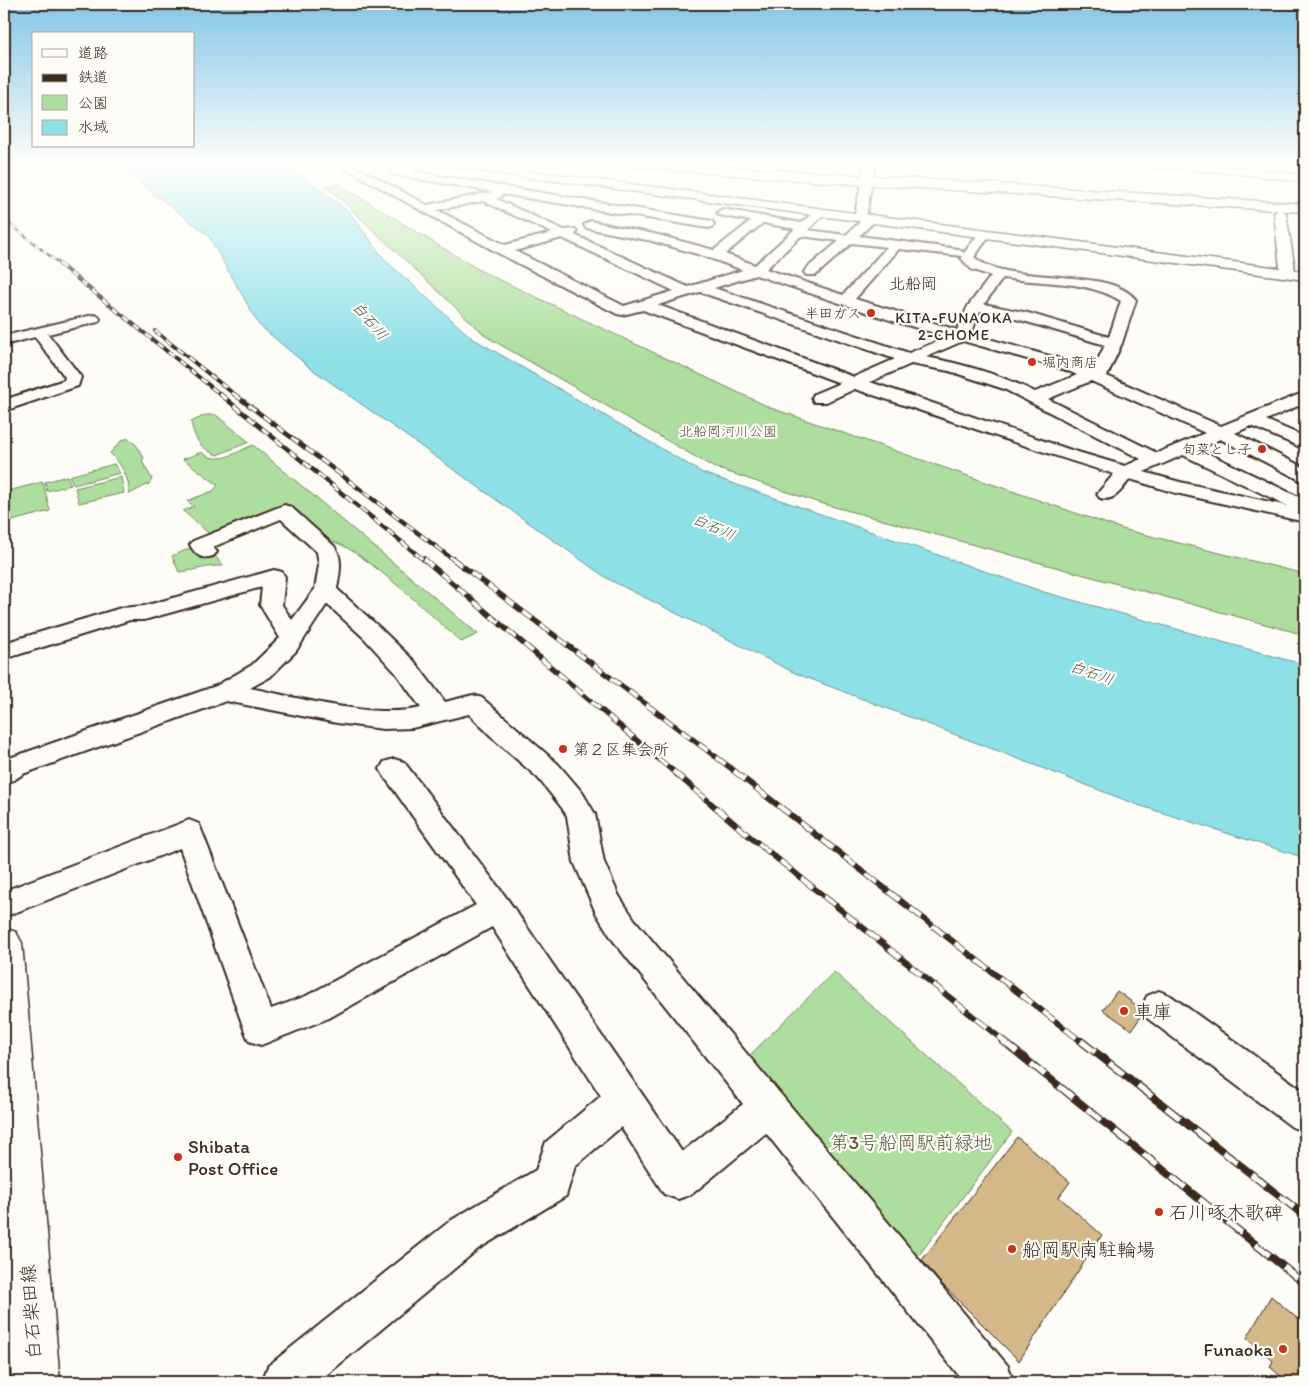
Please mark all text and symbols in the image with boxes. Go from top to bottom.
legend [32,32,195,148]
text: 道路 [78,44,108,62]
text: 鉄道 [78,68,108,86]
text: 公園 [78,94,108,112]
text: 水域 [78,118,108,136]
district label: 北船岡 [889,274,937,293]
water label: 白石川 [348,298,392,344]
place label: 半田ガス [805,305,861,322]
marker: 半田ガス [865,307,877,319]
district label: KITA-FUNAOKA 2-CHOME [895,309,1013,344]
place label: 堀内商店 [1042,354,1098,371]
marker: 堀内商店 [1026,356,1038,368]
park label: 北船岡河川公園 [679,423,777,440]
place label: 旬菜とし子 [1182,441,1252,458]
marker: 旬菜とし子 [1256,443,1268,455]
water label: 白石川 [690,510,738,544]
water label: 白石川 [1068,657,1116,689]
place label: 第２区集会所 [573,740,669,759]
marker: 第２区集会所 [557,743,569,755]
place label: 車庫 [1134,1000,1172,1023]
marker: 車庫 [1118,1005,1130,1017]
park label: 第3号船岡駅前緑地 [830,1131,992,1154]
place label: Shibata Post Office [188,1135,278,1180]
marker: Shibata Post Office [172,1151,184,1163]
place label: 石川啄木歌碑 [1169,1201,1283,1224]
marker: 石川啄木歌碑 [1153,1206,1165,1218]
place label: 船岡駅南駐輪場 [1022,1238,1155,1261]
marker: 船岡駅南駐輪場 [1006,1243,1018,1255]
street label: 白石柴田線 [16,1264,46,1360]
place label: Funaoka [1204,1338,1273,1361]
marker: Funaoka [1277,1343,1289,1355]

